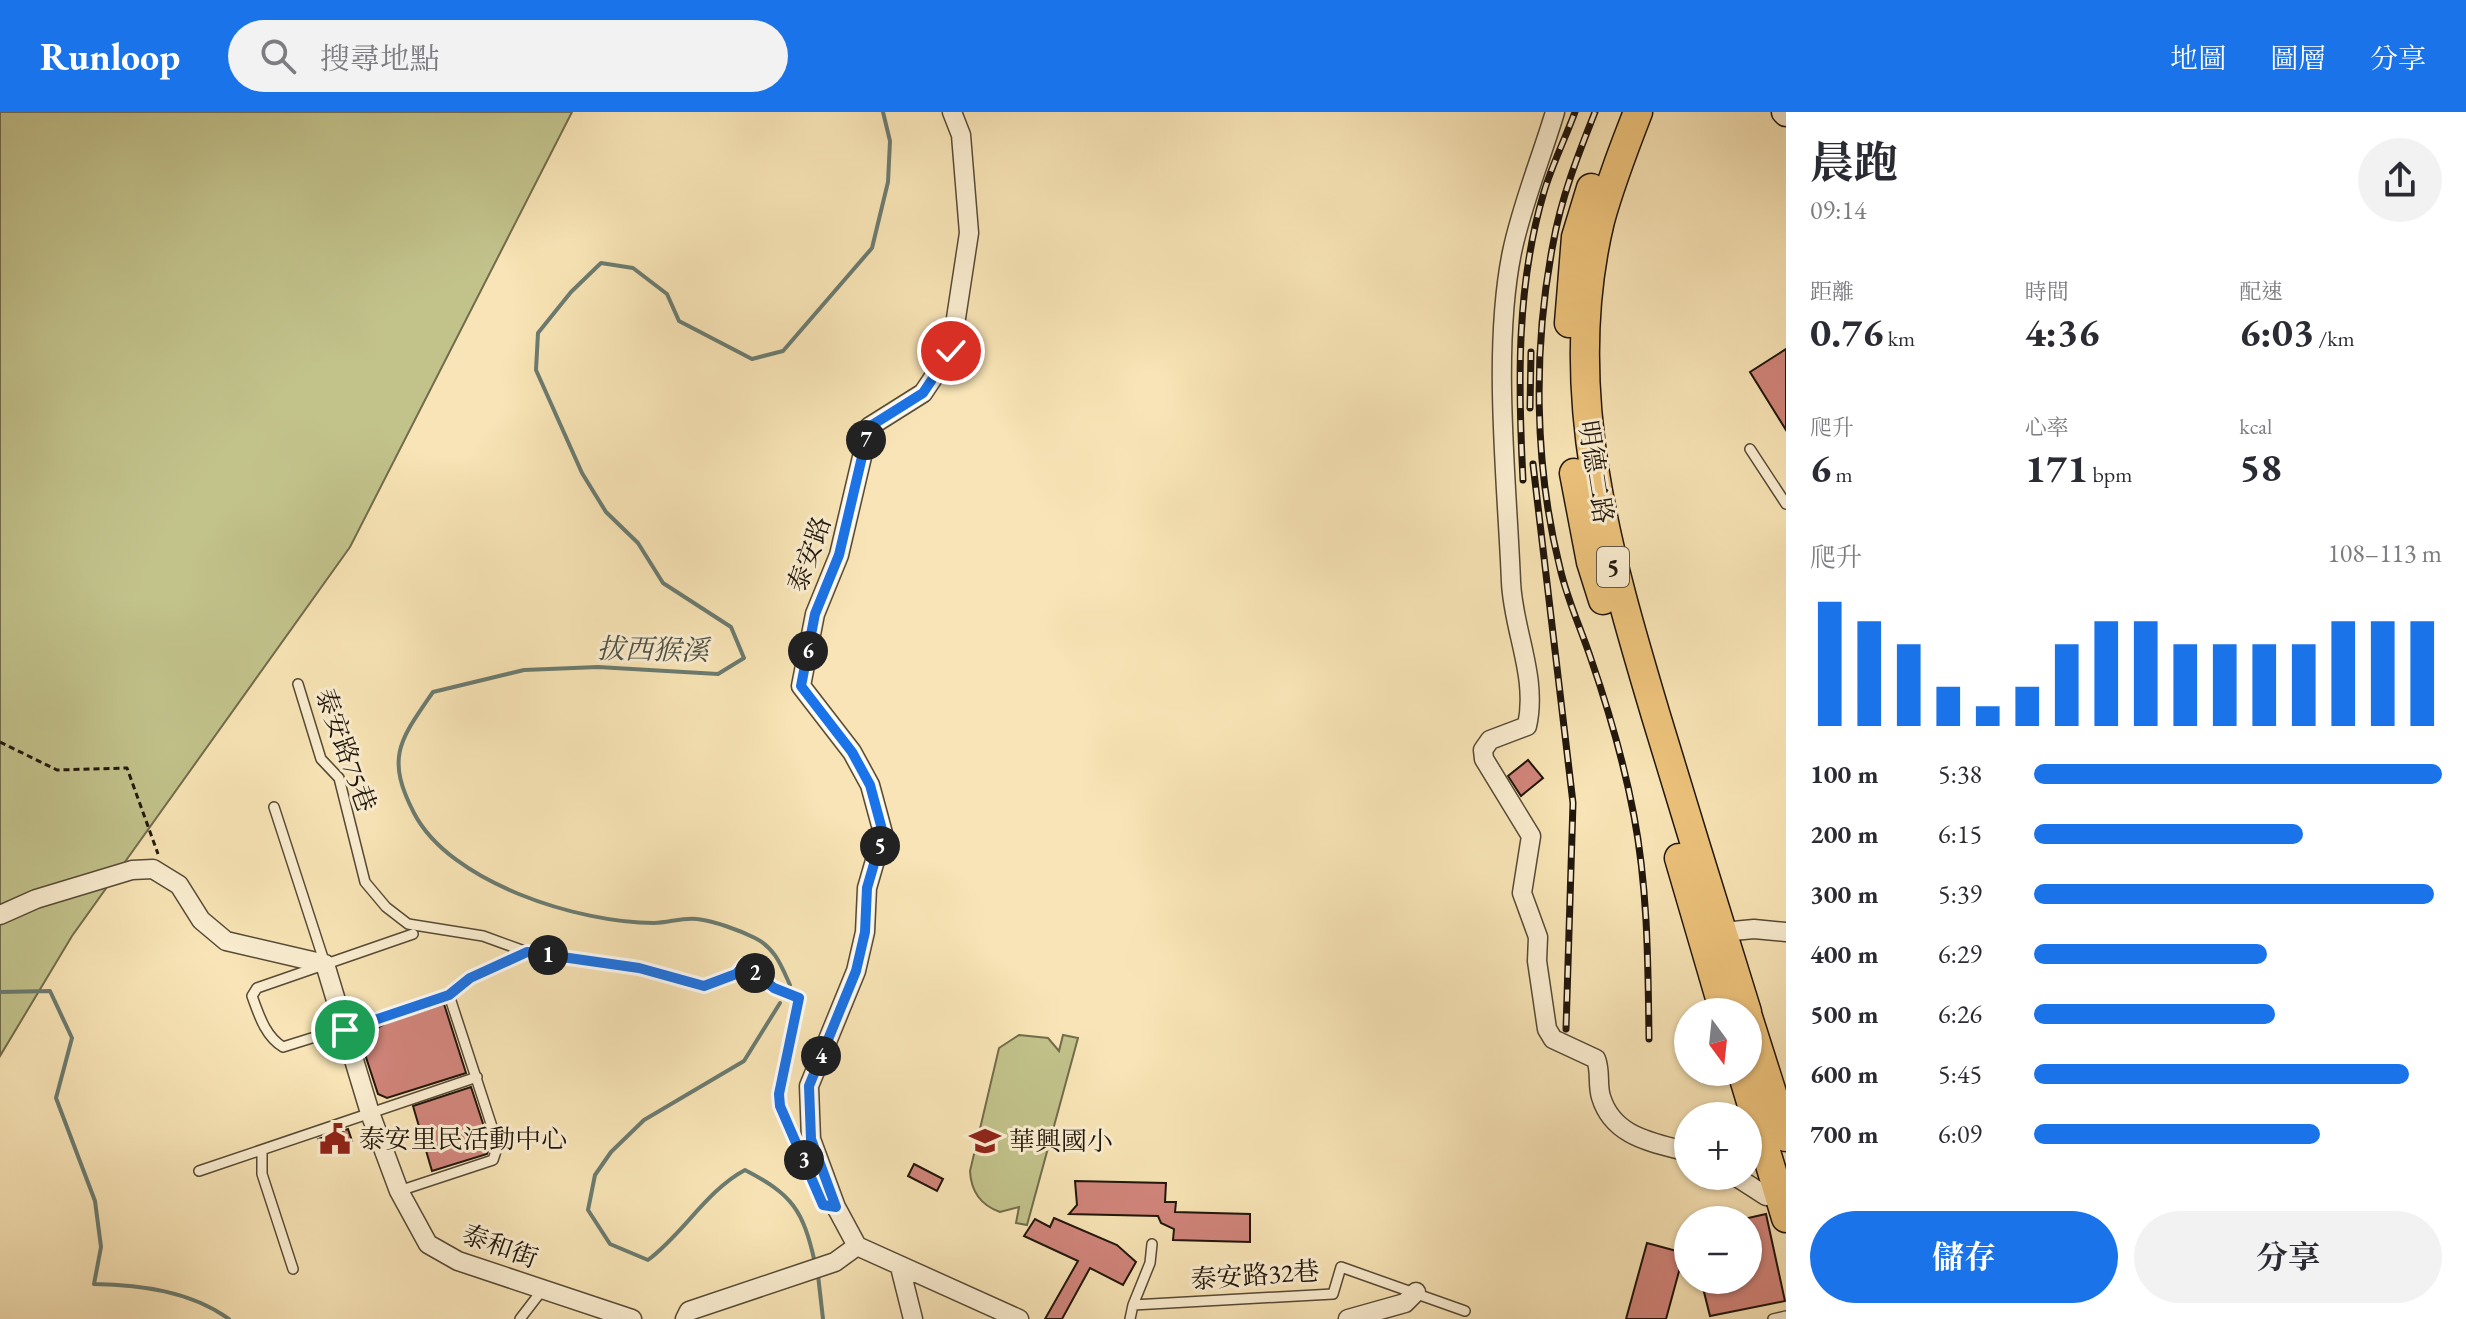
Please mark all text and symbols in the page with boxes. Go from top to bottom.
search box [228,20,788,92]
text: Runloop [40,32,180,81]
icon: search [256,34,300,78]
text: 搜尋地點 [320,39,440,78]
text: 地圖 [2170,40,2226,76]
text: 圖層 [2270,40,2326,76]
text: 分享 [2370,40,2426,76]
text: 晨跑 [1810,134,1898,191]
button: share [2358,138,2442,222]
text: 09:14 [1810,193,1866,227]
text: 距離 [1810,277,1854,306]
text: 時間 [2025,277,2069,306]
text: 配速 [2239,277,2283,306]
text: 0.76 [1810,306,1883,358]
text: 4:36 [2025,306,2099,358]
text: 6:03 [2239,306,2314,358]
pin [917,317,985,385]
text: km [1883,324,1915,353]
text: /km [2314,324,2355,353]
icon: check [929,329,973,373]
text: kcal [2239,412,2272,441]
text: 爬升 [1810,413,1854,442]
text: 心率 [2025,413,2069,442]
street label: 明德二路 [1571,418,1621,526]
pin: 7 [846,420,886,460]
text: 7 [860,425,872,454]
text: 58 [2239,441,2282,493]
text: 6 [1810,442,1831,494]
text: 171 [2025,442,2088,494]
text: m [1831,460,1853,489]
text: bpm [2088,460,2132,489]
street label: 泰安路 [780,512,838,596]
text: 108–113 m [2327,536,2442,570]
text: 爬升 [1810,540,1862,574]
road number: 5 [1597,547,1629,587]
water label: 拔西猴溪 [597,630,712,668]
pin: 6 [788,631,828,671]
text: 6 [802,636,814,665]
street label: 泰安路75巷 [308,684,384,816]
text: 100 m [1810,757,1878,791]
text: 5:38 [1938,757,1982,791]
text: 200 m [1810,817,1878,851]
text: 6:15 [1938,817,1982,851]
pin: 5 [860,826,900,866]
text: 5 [874,831,886,860]
text: 300 m [1810,877,1878,911]
text: 5:39 [1938,877,1982,911]
pin: 1 [528,935,568,975]
text: 400 m [1810,937,1878,971]
text: 6:29 [1938,937,1982,971]
text: 1 [542,940,554,969]
pin: 2 [735,953,775,993]
text: 2 [749,958,761,987]
pin [311,996,379,1064]
text: 500 m [1810,997,1878,1031]
text: 6:26 [1938,997,1982,1031]
north arrow [1674,998,1762,1086]
map controls [1674,998,1762,1294]
icon: arrive [323,1008,367,1052]
pin: 4 [801,1036,841,1076]
text: 4 [815,1041,827,1070]
text: 600 m [1810,1057,1878,1091]
text: 5:45 [1938,1057,1982,1091]
button: + [1674,1102,1762,1190]
text: 700 m [1810,1117,1878,1151]
text: 6:09 [1938,1117,1982,1151]
public building icon: 泰安里民活動中心 [318,1122,352,1156]
place label: 泰安里民活動中心 [359,1122,567,1156]
school or university icon: 華興國小 [968,1124,1002,1158]
place label: 華興國小 [1009,1124,1113,1158]
pin: 3 [784,1140,824,1180]
text: 3 [798,1145,810,1174]
button: − [1674,1206,1762,1294]
button: 儲存 [1810,1211,2118,1303]
button: 分享 [2134,1211,2442,1303]
street label: 泰和街 [458,1217,542,1275]
street label: 泰安路32巷 [1189,1254,1321,1296]

